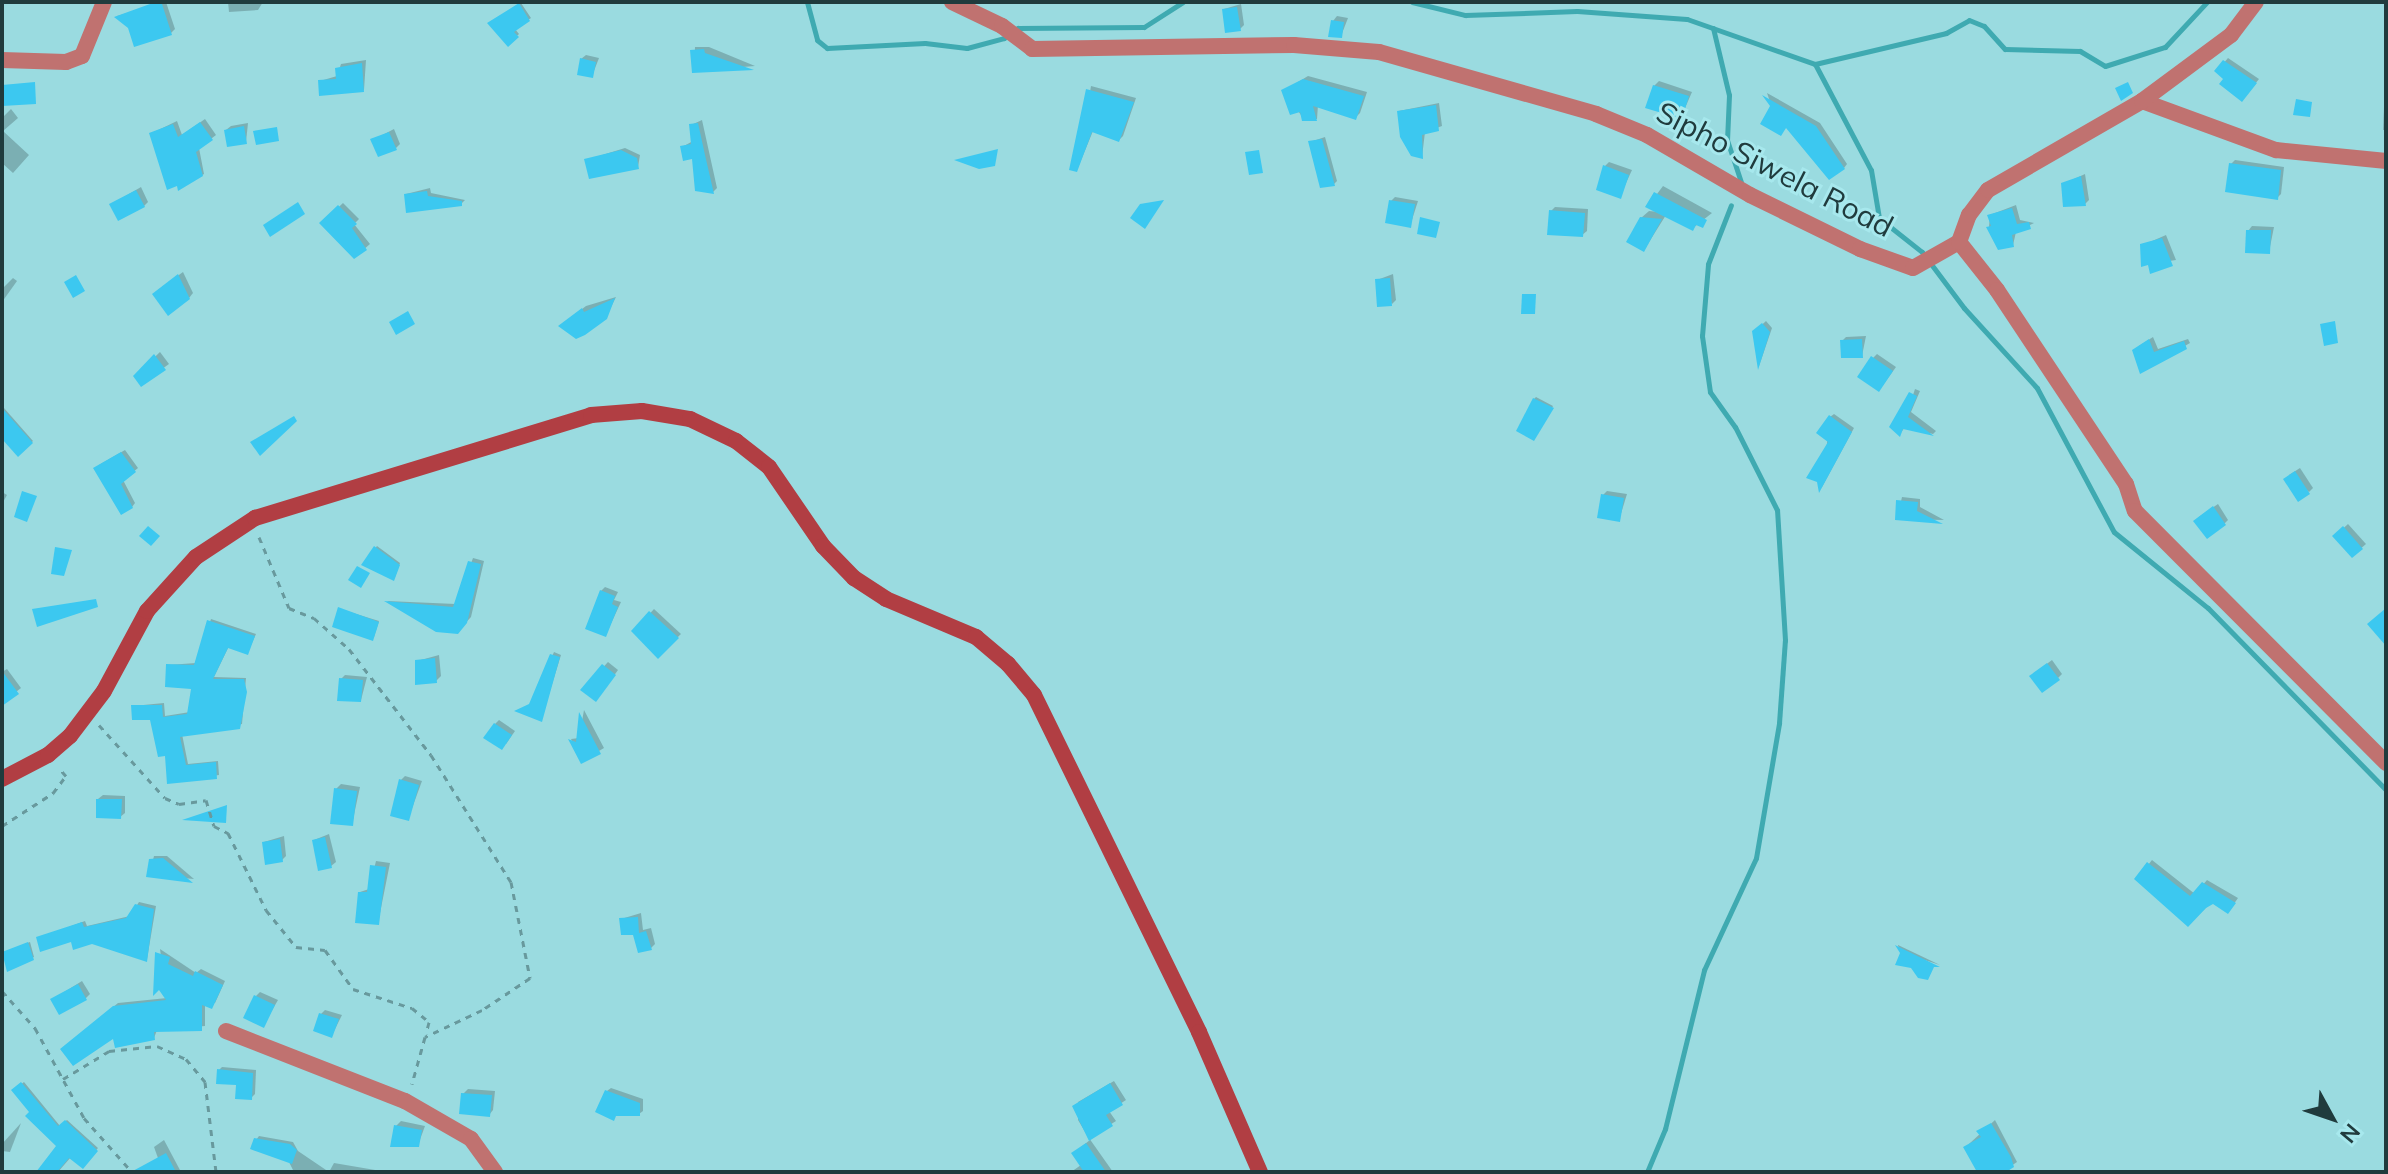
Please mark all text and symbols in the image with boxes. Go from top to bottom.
street label: Sipho Siwela Road [1651,94,1899,244]
north arrow [2292,1078,2372,1158]
text: N [2334,1118,2366,1149]

